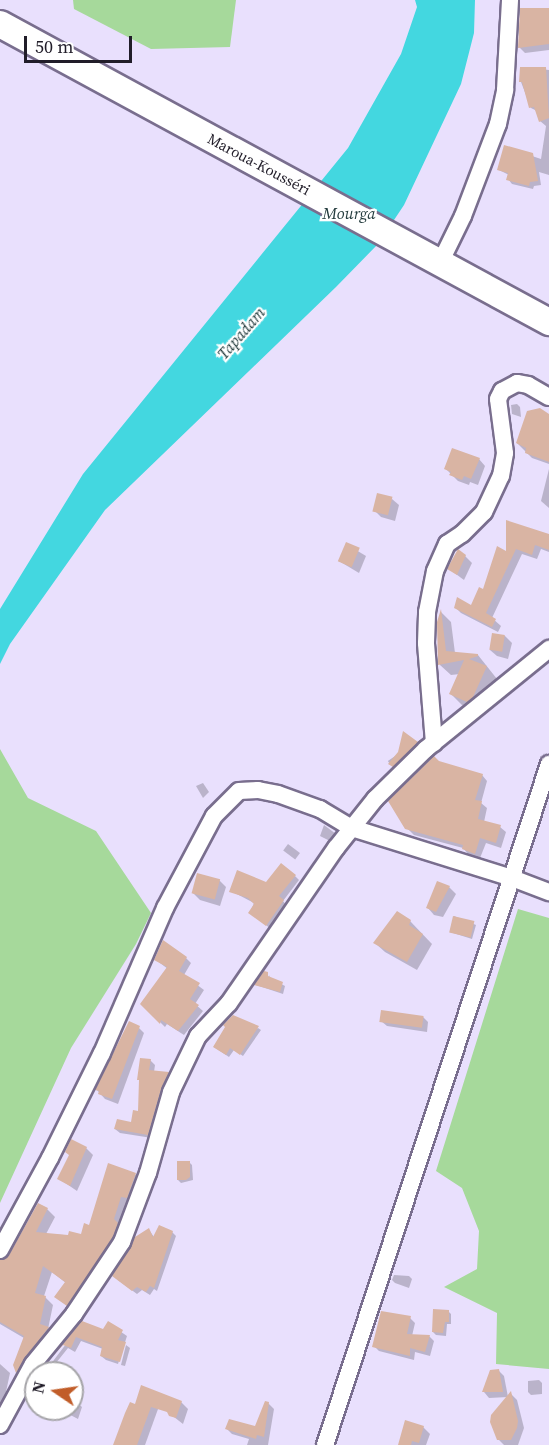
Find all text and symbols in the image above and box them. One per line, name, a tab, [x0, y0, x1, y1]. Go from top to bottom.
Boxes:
scale bar	[27, 24, 135, 62]
text: 50 m	[35, 34, 73, 59]
street label: Maroua-Kousséri	[204, 129, 314, 199]
water label: Mourga	[322, 203, 376, 223]
water label: Tapadam	[213, 303, 269, 363]
north arrow	[24, 1361, 84, 1421]
text: N	[26, 1379, 50, 1396]

